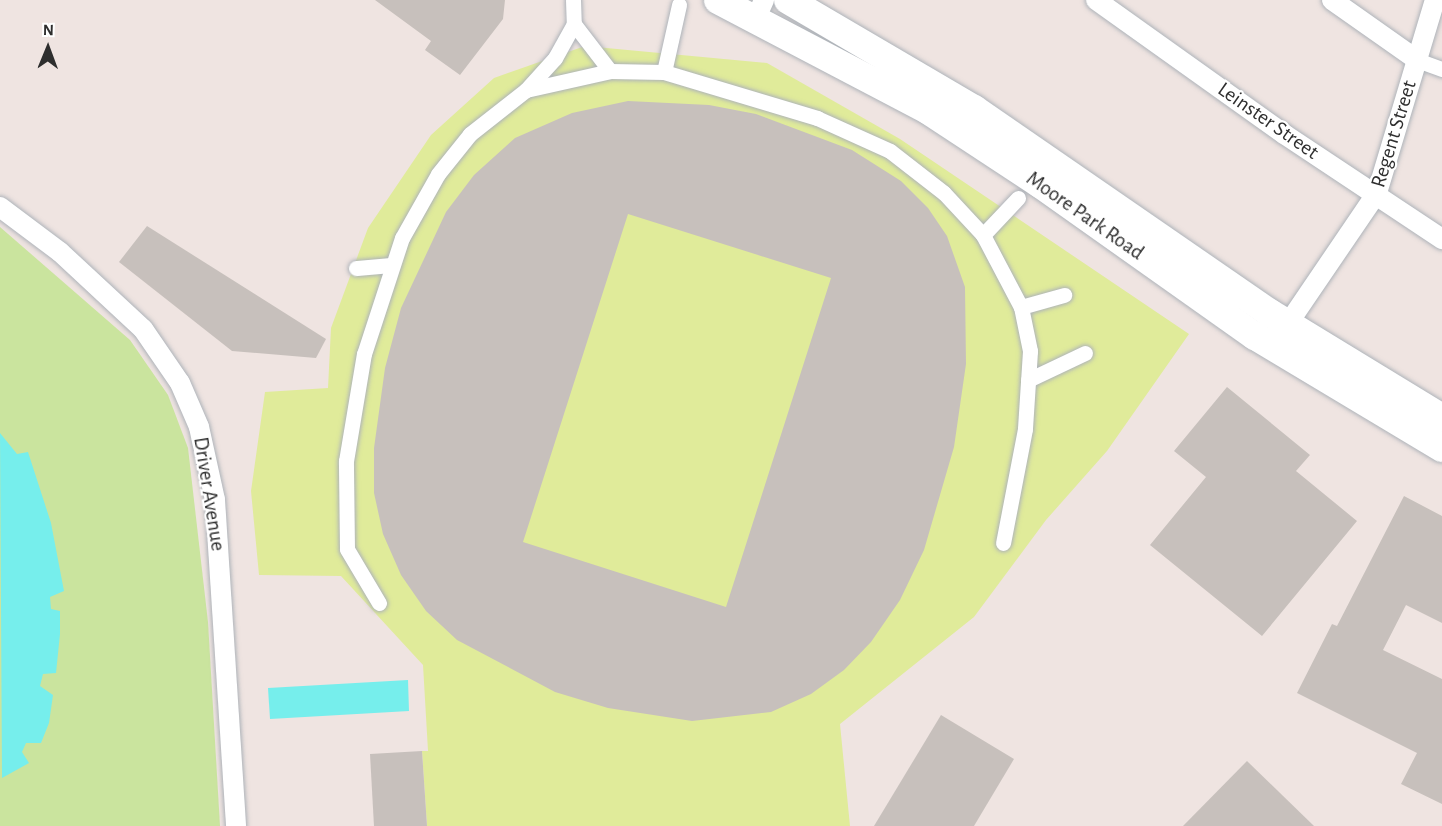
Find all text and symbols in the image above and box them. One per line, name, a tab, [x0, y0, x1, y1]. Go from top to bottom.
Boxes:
north arrow	[18, 18, 78, 78]
text: N	[43, 22, 54, 38]
street label: Leinster Street	[1213, 77, 1323, 165]
street label: Regent Street	[1366, 77, 1422, 191]
street label: Moore Park Road	[1021, 166, 1149, 266]
street label: Driver Avenue	[188, 435, 230, 553]

